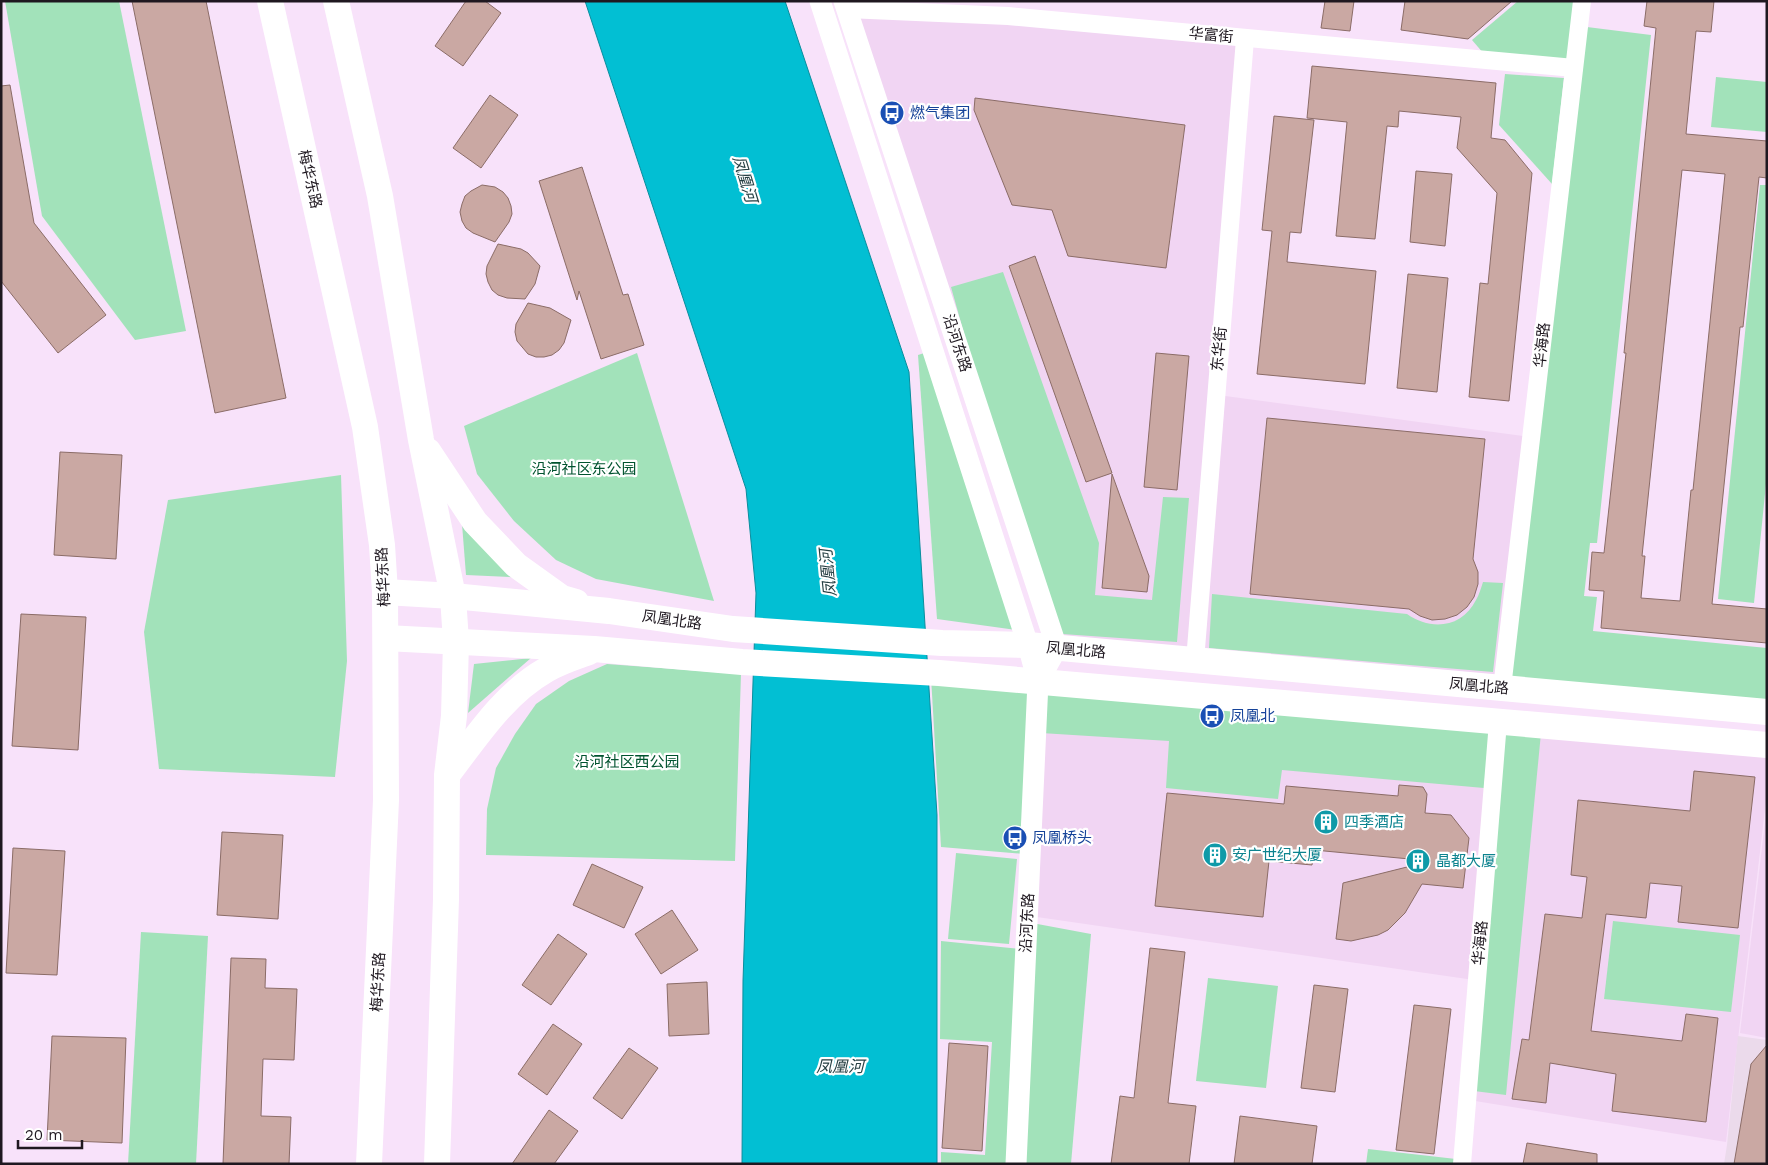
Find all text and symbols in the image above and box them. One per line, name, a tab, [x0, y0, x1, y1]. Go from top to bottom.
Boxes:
street label: 华富街	[1188, 24, 1234, 46]
bus stop icon: 燃气集团	[879, 100, 905, 126]
place label: 燃气集团	[910, 104, 970, 122]
street label: 梅华东路	[294, 148, 326, 210]
water label: 凤凰河	[729, 153, 762, 208]
street label: 沿河东路	[939, 312, 975, 374]
street label: 华海路	[1531, 322, 1553, 368]
street label: 东华街	[1208, 326, 1230, 372]
park label: 沿河社区东公园	[531, 460, 637, 478]
water label: 凤凰河	[816, 545, 840, 598]
street label: 梅华东路	[372, 547, 394, 607]
street label: 凤凰北路	[641, 607, 703, 633]
street label: 凤凰北路	[1045, 638, 1107, 662]
street label: 凤凰北路	[1448, 674, 1510, 698]
bus stop icon: 凤凰北	[1199, 703, 1225, 729]
place label: 凤凰北	[1230, 707, 1275, 725]
park label: 沿河社区西公园	[574, 753, 680, 771]
building icon: 四季酒店	[1313, 809, 1339, 835]
place label: 四季酒店	[1344, 813, 1404, 831]
bus stop icon: 凤凰桥头	[1002, 825, 1028, 851]
place label: 凤凰桥头	[1032, 829, 1092, 847]
building icon: 安广世纪大厦	[1202, 842, 1228, 868]
place label: 安广世纪大厦	[1232, 846, 1322, 864]
building icon: 晶都大厦	[1405, 848, 1431, 874]
place label: 晶都大厦	[1436, 852, 1496, 870]
street label: 沿河东路	[1016, 893, 1038, 953]
street label: 华海路	[1469, 920, 1491, 966]
street label: 梅华东路	[367, 952, 389, 1012]
water label: 凤凰河	[816, 1057, 867, 1076]
scale bar	[18, 1118, 81, 1150]
text: 20 m	[25, 1126, 63, 1144]

